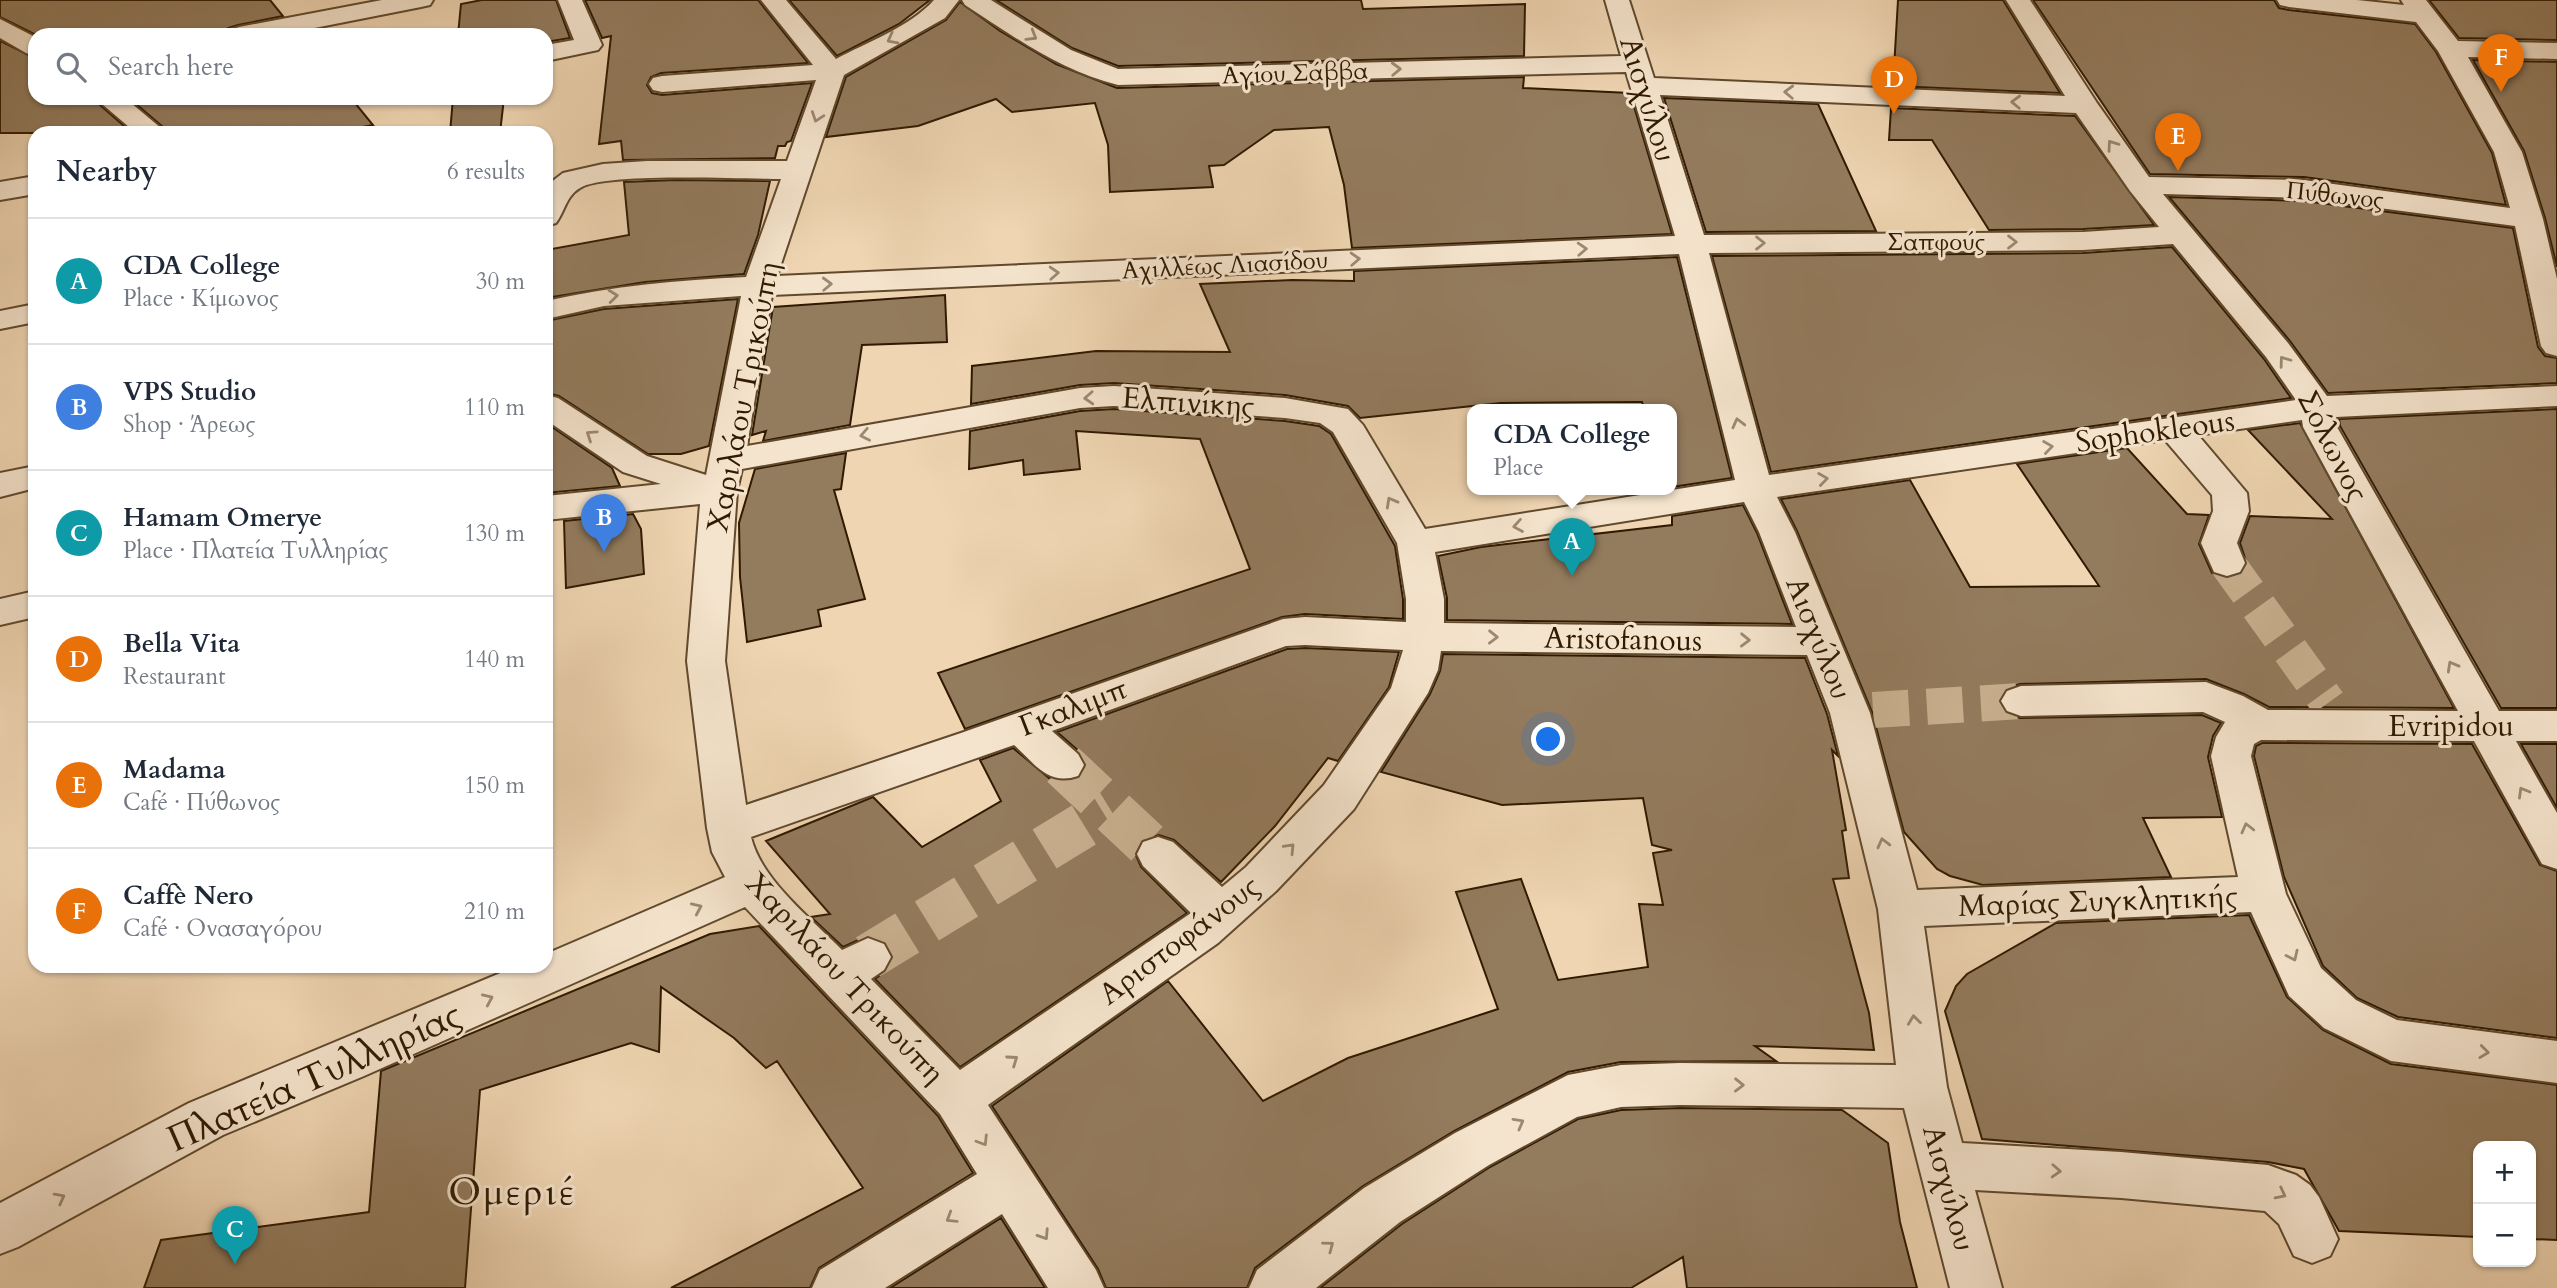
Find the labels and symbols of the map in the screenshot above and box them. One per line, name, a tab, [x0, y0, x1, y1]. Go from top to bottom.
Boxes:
one-way arrow	[1024, 27, 1037, 40]
one-way arrow	[887, 31, 900, 44]
street label: Αισχύλου	[1609, 32, 1686, 167]
pin: F	[2478, 34, 2524, 92]
street label: Αγίου Σάββα	[1221, 54, 1369, 93]
pin: D	[1871, 56, 1917, 114]
one-way arrow	[1390, 62, 1401, 77]
one-way arrow	[1783, 84, 1794, 99]
one-way arrow	[2010, 94, 2021, 109]
one-way arrow	[811, 111, 825, 123]
pin: E	[2155, 113, 2201, 171]
one-way arrow	[2108, 140, 2120, 153]
street label: Πύθωνος	[2285, 174, 2385, 217]
street label: Σαπφούς	[1887, 226, 1985, 259]
one-way arrow	[2007, 234, 2018, 250]
one-way arrow	[1755, 235, 1766, 251]
one-way arrow	[1577, 241, 1588, 256]
street label: Αχιλλέως Λιασίδου	[1121, 244, 1329, 287]
one-way arrow	[1349, 252, 1360, 267]
street label: Χαριλάου Τρικούπη	[697, 258, 790, 536]
one-way arrow	[1049, 266, 1060, 281]
one-way arrow	[821, 277, 832, 292]
one-way arrow	[608, 289, 619, 304]
one-way arrow	[2280, 356, 2293, 368]
street label: Ελπινίκης	[1120, 377, 1256, 428]
street label: Σόλωνος	[2287, 384, 2378, 509]
one-way arrow	[1084, 390, 1095, 405]
street label: Sophokleous	[2073, 400, 2237, 463]
one-way arrow	[1732, 417, 1746, 429]
one-way arrow	[859, 427, 871, 442]
one-way arrow	[585, 430, 598, 443]
one-way arrow	[2042, 439, 2054, 454]
one-way arrow	[1817, 472, 1829, 487]
pin: B	[581, 494, 627, 552]
one-way arrow	[1386, 497, 1399, 509]
one-way arrow	[1512, 518, 1524, 533]
pin: A	[1549, 518, 1595, 576]
street label: Αισχύλου	[1775, 571, 1862, 706]
street label: Aristofanous	[1543, 618, 1703, 661]
one-way arrow	[1488, 630, 1499, 645]
one-way arrow	[1741, 632, 1751, 648]
one-way arrow	[2447, 660, 2460, 673]
street label: Γκαλιμπ	[1013, 668, 1134, 747]
street label: Evripidou	[2388, 706, 2514, 747]
your location	[1531, 722, 1565, 756]
one-way arrow	[2518, 787, 2531, 800]
one-way arrow	[2241, 822, 2256, 834]
one-way arrow	[1877, 837, 1891, 849]
one-way arrow	[1282, 843, 1295, 856]
street label: Χαριλάου Τρικούπη	[736, 864, 953, 1093]
street label: Αριστοφάνους	[1090, 866, 1268, 1014]
street label: Μαρίας Συγκλητικής	[1957, 876, 2239, 927]
one-way arrow	[689, 902, 702, 916]
one-way arrow	[2284, 949, 2298, 961]
street label: Πλατεία Τυλληρίας	[160, 990, 469, 1164]
one-way arrow	[481, 993, 494, 1007]
one-way arrow	[1906, 1014, 1921, 1026]
one-way arrow	[2478, 1045, 2490, 1060]
one-way arrow	[1005, 1056, 1018, 1068]
one-way arrow	[1734, 1077, 1745, 1093]
one-way arrow	[1512, 1118, 1525, 1131]
street label: Αισχύλου	[1912, 1121, 1985, 1256]
one-way arrow	[975, 1133, 988, 1146]
one-way arrow	[2051, 1164, 2062, 1179]
district label: Ομεριέ	[448, 1166, 576, 1218]
one-way arrow	[2274, 1186, 2286, 1200]
one-way arrow	[53, 1192, 65, 1206]
pin: C	[212, 1206, 258, 1264]
one-way arrow	[946, 1210, 959, 1223]
one-way arrow	[1035, 1227, 1048, 1240]
one-way arrow	[1321, 1242, 1333, 1255]

